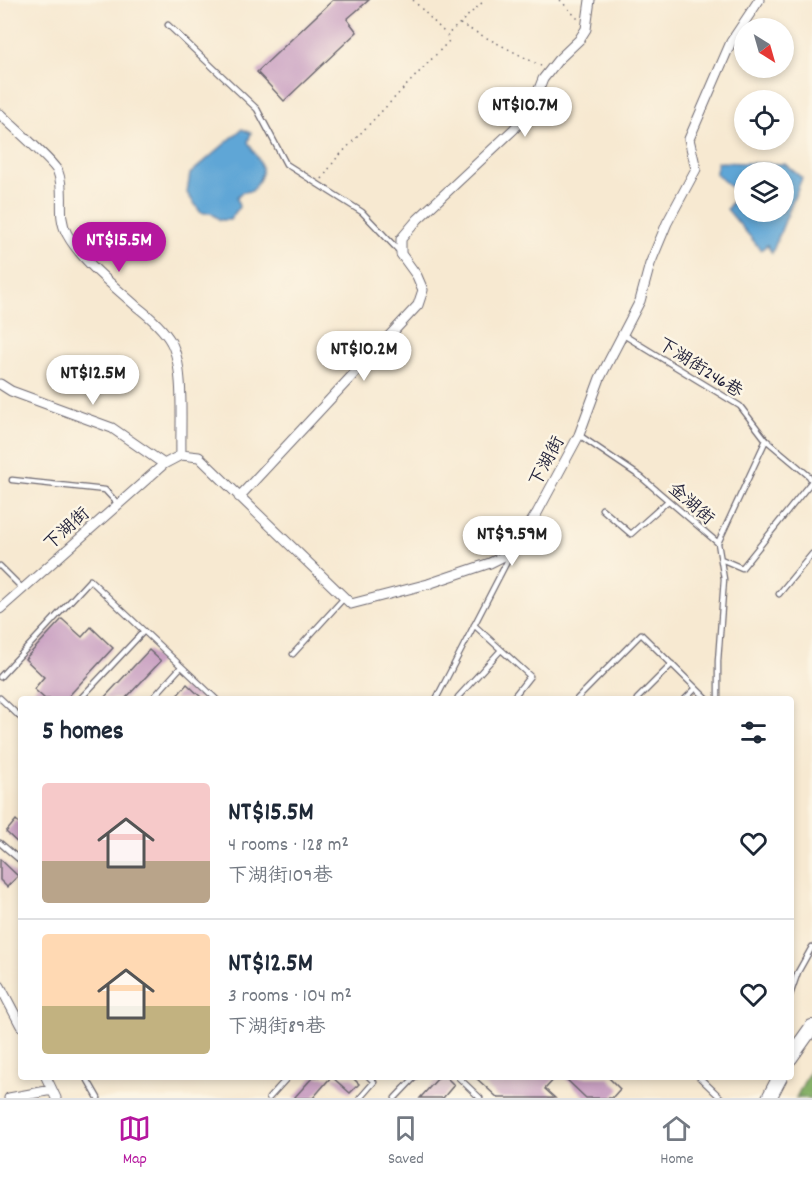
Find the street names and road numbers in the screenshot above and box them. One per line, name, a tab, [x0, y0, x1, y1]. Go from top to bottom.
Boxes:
street label: 下湖街246巷	[652, 333, 747, 405]
street label: 下湖街	[524, 432, 572, 492]
street label: 金湖街	[662, 478, 719, 532]
street label: 下湖街	[39, 503, 96, 557]

